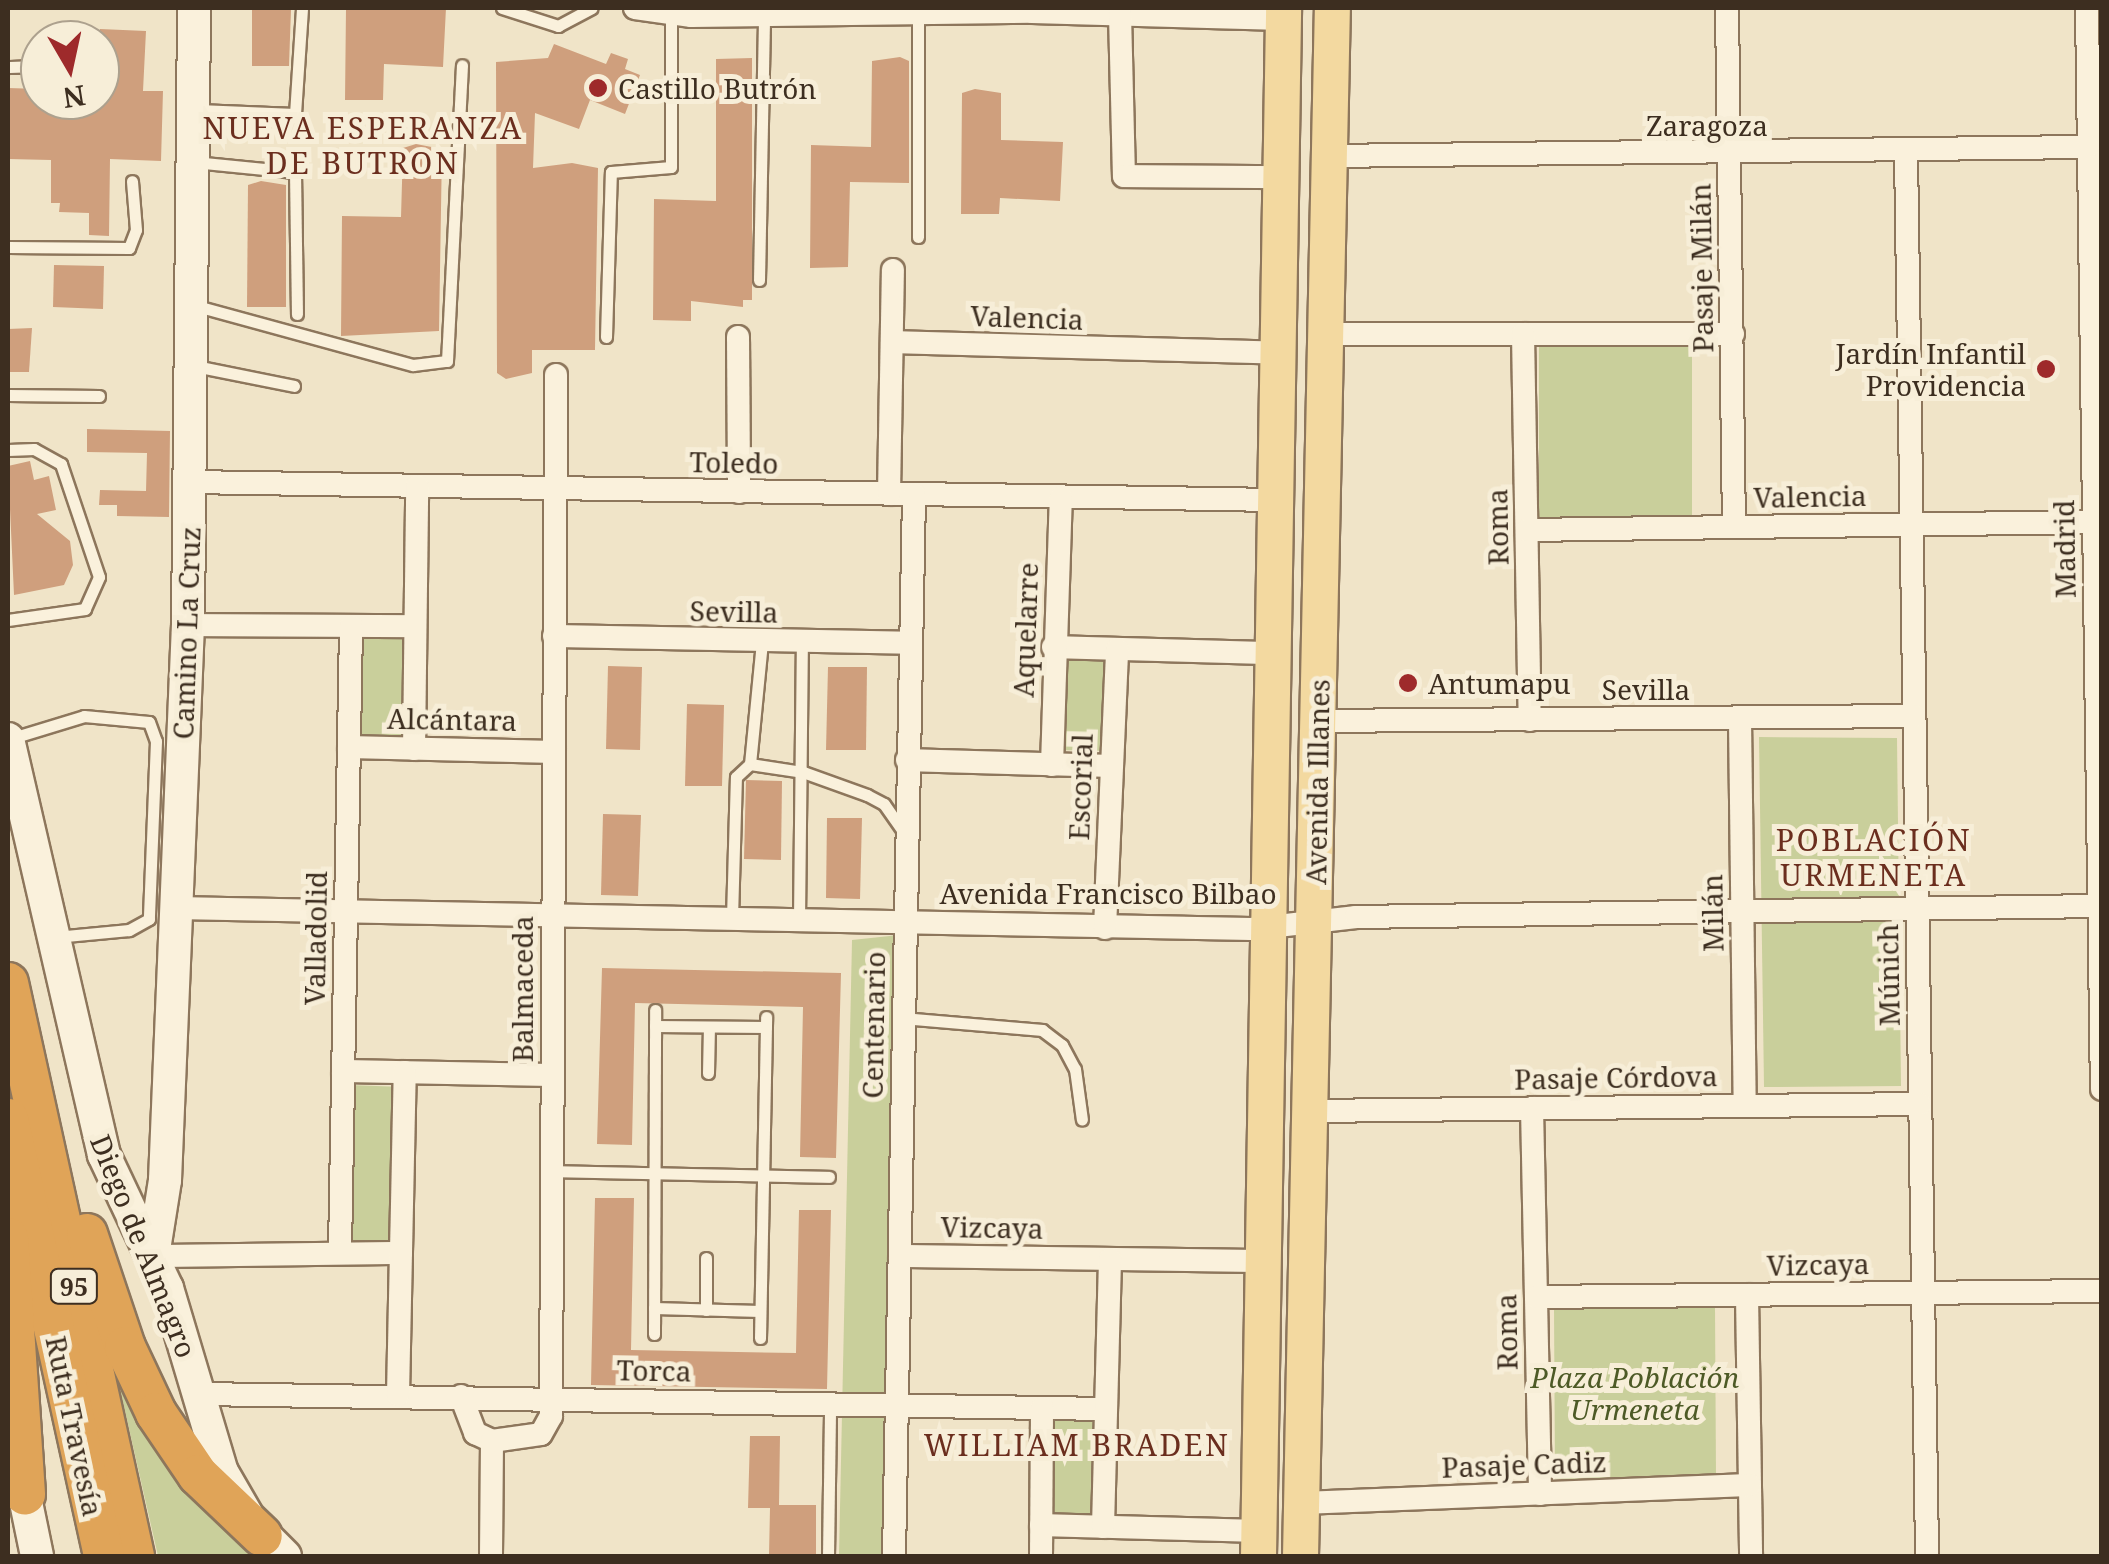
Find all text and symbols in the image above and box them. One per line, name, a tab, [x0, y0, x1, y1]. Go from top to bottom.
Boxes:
north arrow	[20, 20, 120, 120]
place label: Castillo Butrón	[618, 71, 817, 105]
text: N	[61, 77, 88, 118]
marker: Castillo Butrón	[587, 77, 609, 99]
street label: Zaragoza	[1646, 108, 1768, 142]
district label: NUEVA ESPERANZA DE BUTRON	[202, 110, 524, 180]
street label: Pasaje Milán	[1683, 183, 1719, 353]
street label: Valencia	[970, 298, 1084, 336]
place label: Jardín Infantil Providencia	[1836, 336, 2026, 402]
marker: Jardín Infantil Providencia	[2035, 358, 2057, 380]
street label: Toledo	[689, 444, 779, 480]
street label: Valencia	[1753, 478, 1867, 514]
street label: Roma	[1480, 488, 1514, 566]
street label: Madrid	[2046, 499, 2082, 599]
street label: Camino La Cruz	[165, 526, 207, 740]
street label: Aquelarre	[1006, 562, 1044, 698]
street label: Sevilla	[689, 593, 779, 629]
place label: Antumapu	[1428, 666, 1571, 700]
marker: Antumapu	[1397, 672, 1419, 694]
street label: Sevilla	[1602, 672, 1690, 706]
street label: Avenida Illanes	[1298, 679, 1336, 885]
street label: Alcántara	[387, 701, 517, 737]
street label: Escorial	[1061, 733, 1099, 841]
district label: POBLACIÓN URMENETA	[1776, 822, 1972, 892]
street label: Valladolid	[297, 871, 333, 1005]
street label: Milán	[1695, 874, 1729, 952]
street label: Avenida Francisco Bilbao	[939, 876, 1277, 910]
street label: Balmaceda	[505, 916, 539, 1062]
street label: Múnich	[1870, 923, 1906, 1027]
street label: Centenario	[855, 951, 891, 1099]
street label: Pasaje Córdova	[1514, 1058, 1718, 1096]
street label: Diego de Almagro	[84, 1130, 204, 1362]
street label: Vizcaya	[940, 1209, 1044, 1245]
street label: Vizcaya	[1766, 1246, 1870, 1282]
road number: 95	[49, 1266, 99, 1306]
street label: Roma	[1489, 1293, 1523, 1371]
street label: Ruta Travesía	[40, 1333, 110, 1519]
street label: Torca	[616, 1353, 692, 1387]
park label: Plaza Población Urmeneta	[1531, 1360, 1739, 1426]
district label: WILLIAM BRADEN	[924, 1427, 1230, 1463]
street label: Pasaje Cadiz	[1441, 1444, 1607, 1484]

